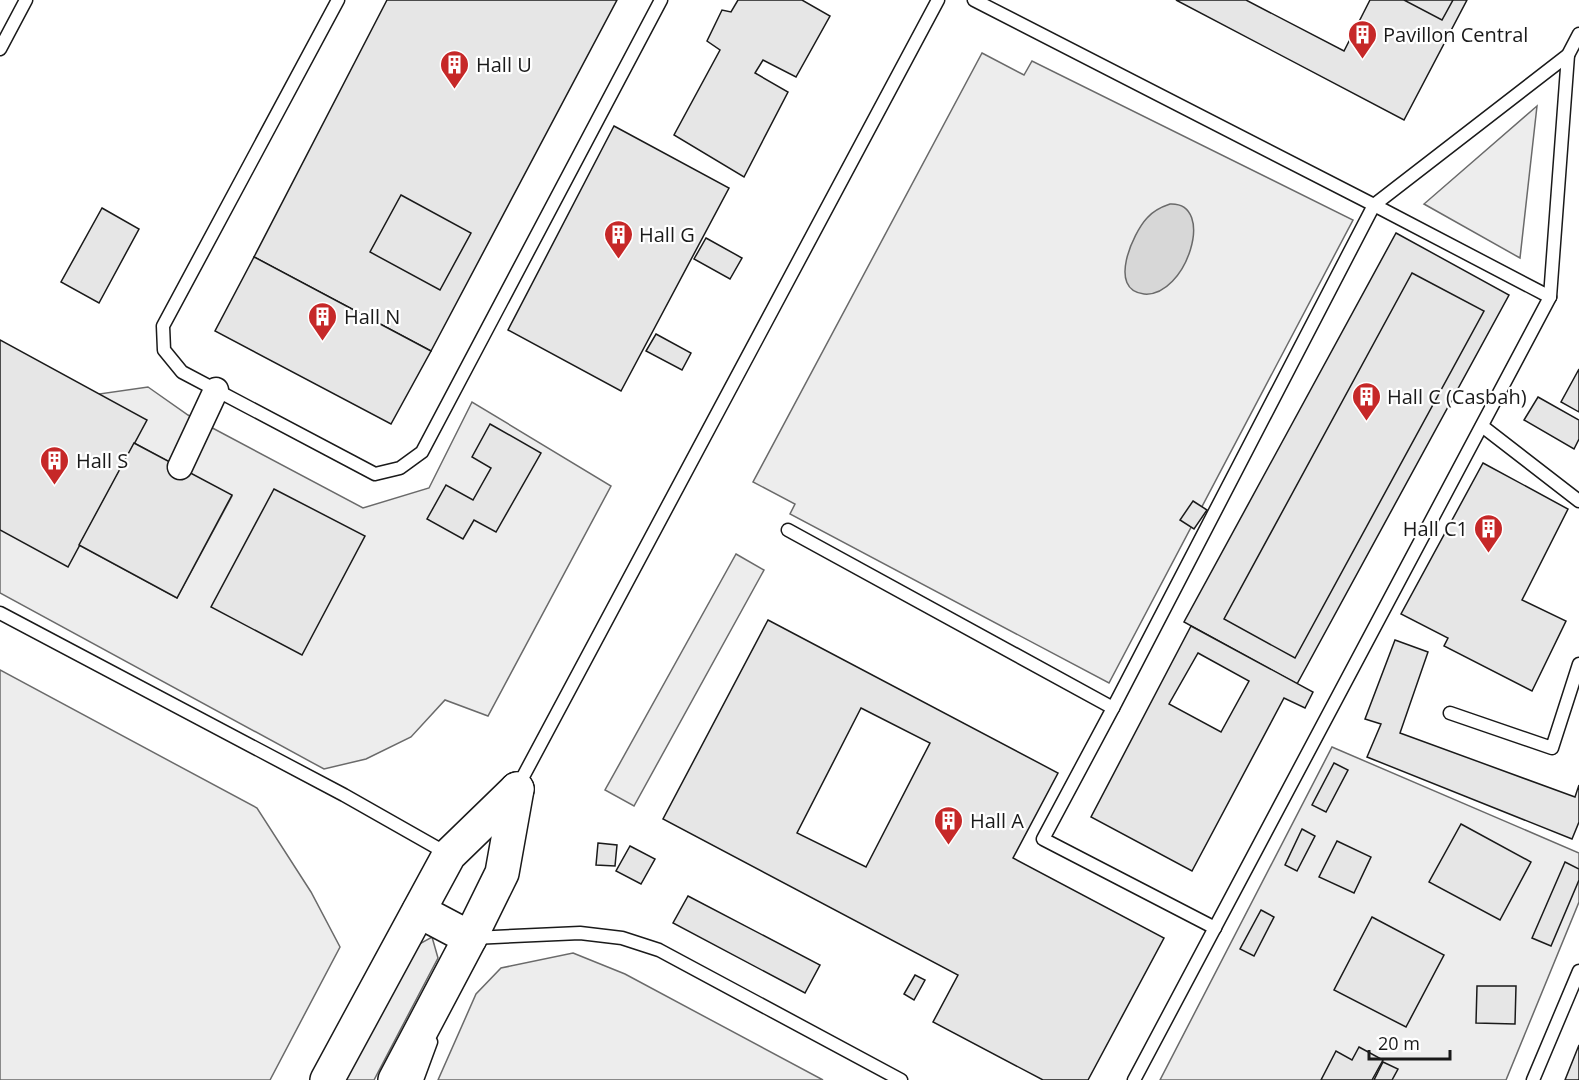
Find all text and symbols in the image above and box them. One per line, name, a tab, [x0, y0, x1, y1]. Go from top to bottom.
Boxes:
building icon: Pavillon Central	[1346, 18, 1378, 60]
place label: Pavillon Central	[1383, 21, 1528, 48]
building icon: Hall U	[439, 48, 471, 90]
place label: Hall U	[476, 51, 532, 78]
building icon: Hall G	[602, 218, 634, 260]
place label: Hall G	[639, 221, 695, 248]
building icon: Hall N	[307, 300, 339, 342]
place label: Hall N	[344, 303, 400, 330]
building icon: Hall C (Casbah)	[1350, 380, 1382, 422]
place label: Hall C (Casbah)	[1387, 383, 1527, 410]
building icon: Hall S	[39, 444, 71, 486]
place label: Hall S	[76, 447, 128, 474]
building icon: Hall C1	[1473, 512, 1505, 554]
place label: Hall C1	[1403, 515, 1468, 542]
building icon: Hall A	[933, 804, 965, 846]
place label: Hall A	[970, 807, 1024, 834]
scale bar	[1369, 1023, 1450, 1061]
text: 20 m	[1378, 1031, 1420, 1055]

